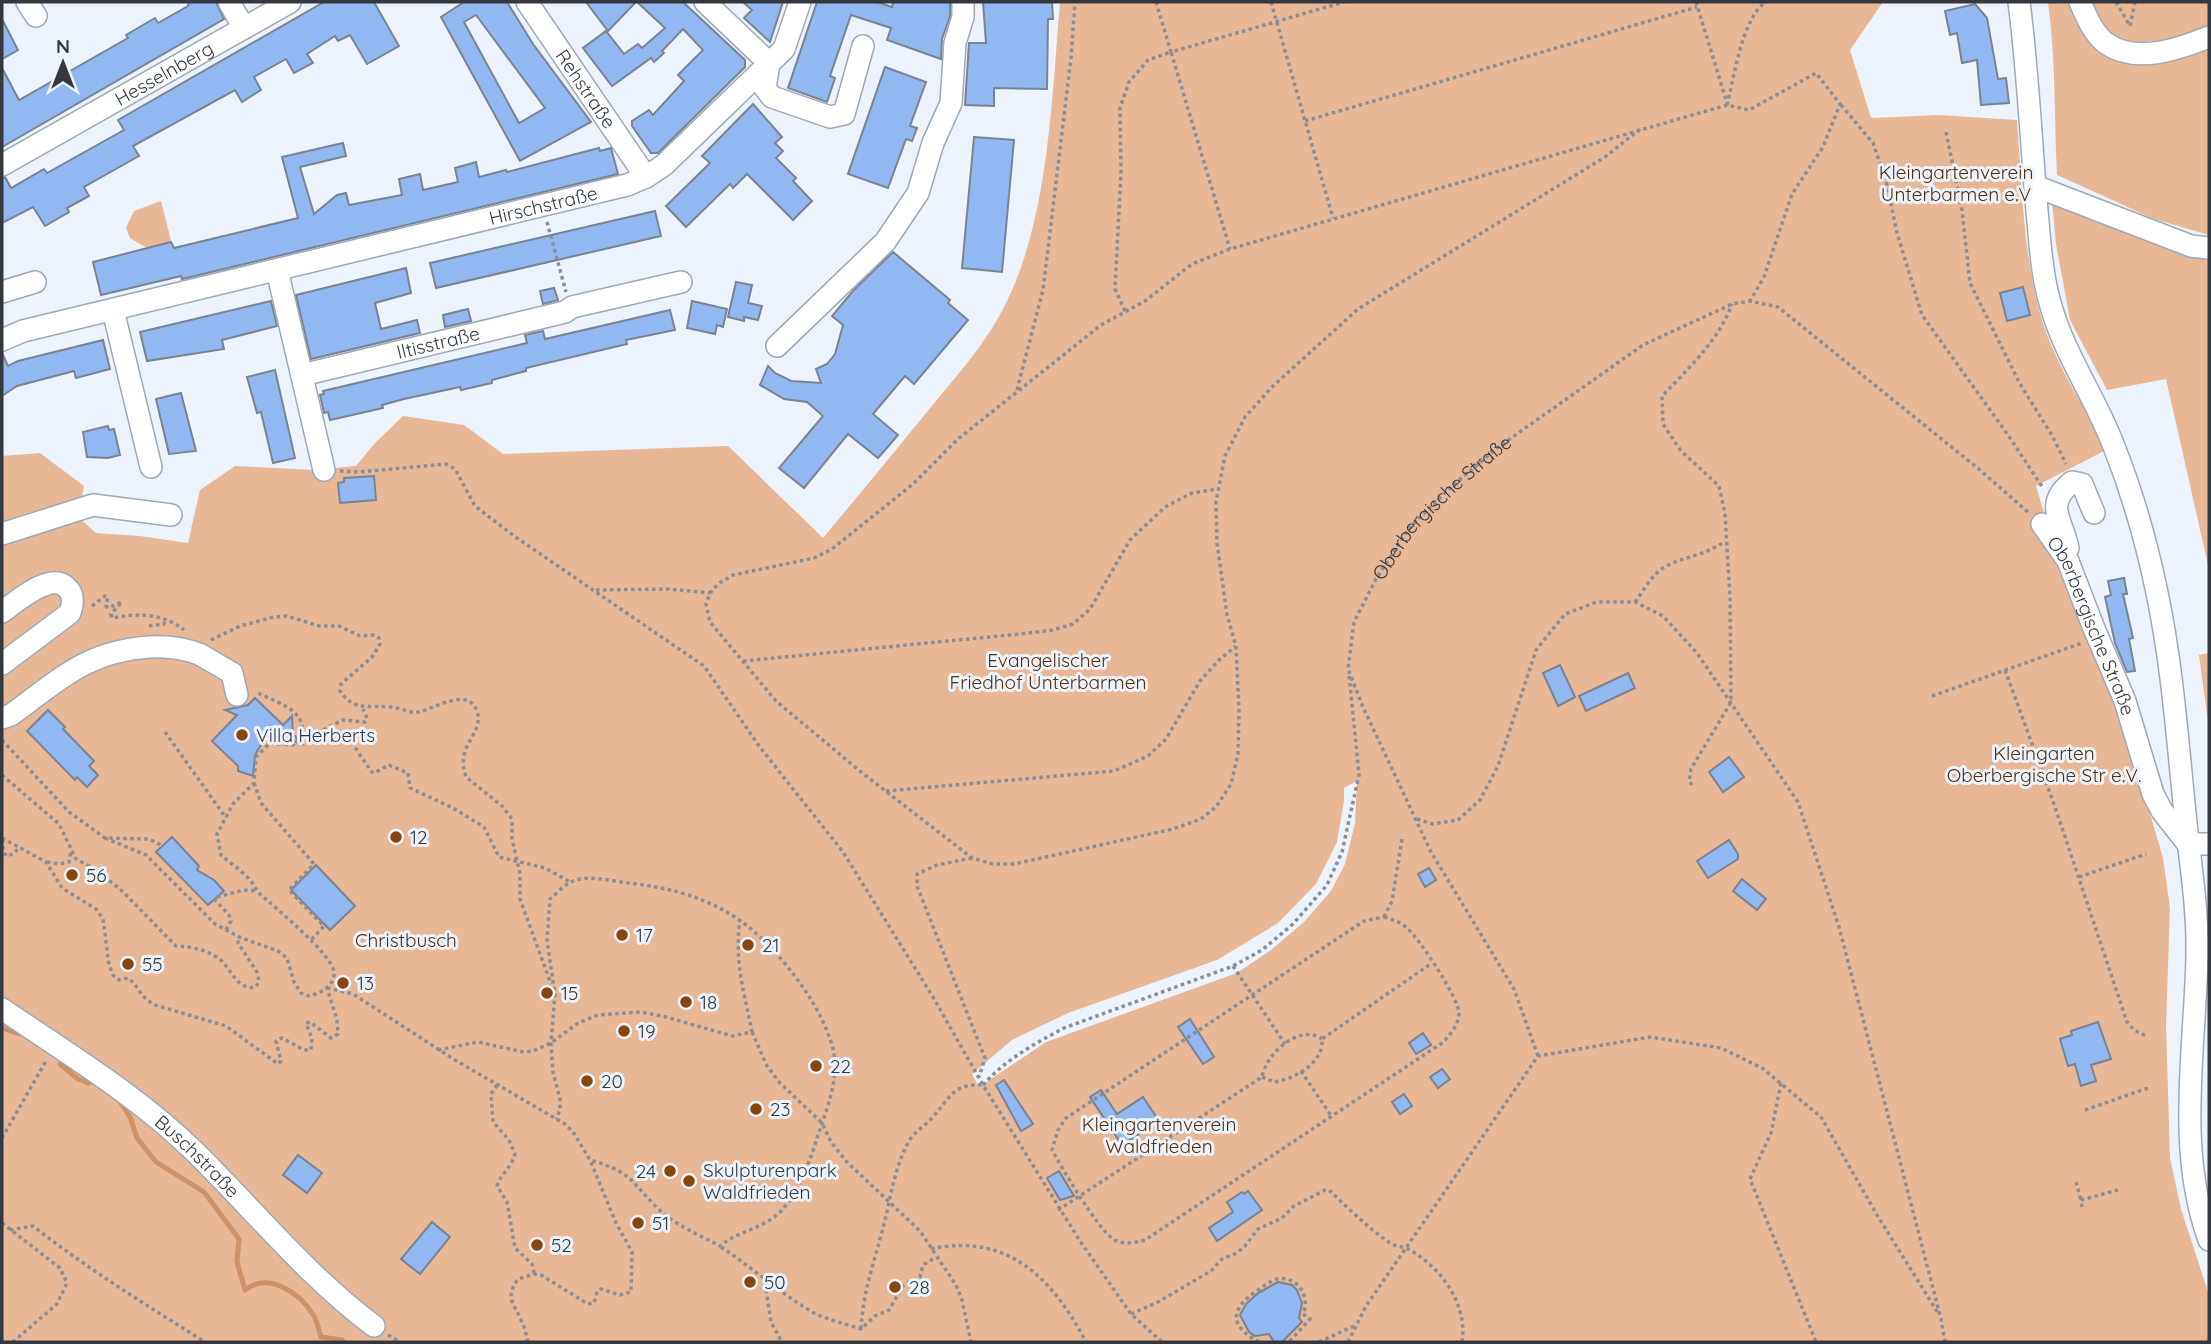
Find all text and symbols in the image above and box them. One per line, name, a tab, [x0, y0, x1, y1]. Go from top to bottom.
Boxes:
north arrow	[28, 28, 98, 98]
text: N	[56, 34, 70, 58]
street label: Hesselnberg	[110, 36, 217, 111]
street label: Rehstraße	[551, 45, 621, 133]
park label: Kleingartenverein Unterbarmen e.V	[1879, 160, 2033, 206]
street label: Hirschstraße	[486, 181, 600, 230]
street label: Iltisstraße	[394, 321, 482, 364]
street label: Oberbergische Straße	[1367, 430, 1516, 584]
street label: Oberbergische Straße	[2042, 531, 2141, 718]
park label: Evangelischer Friedhof Unterbarmen	[950, 648, 1146, 694]
place label: Villa Herberts	[256, 723, 375, 747]
marker: Villa Herberts	[234, 727, 250, 743]
park label: Kleingarten Oberbergische Str e.V.	[1947, 741, 2141, 787]
place label: 12	[410, 825, 428, 849]
marker: 12	[388, 829, 404, 845]
place label: 56	[86, 863, 107, 887]
marker: 56	[64, 867, 80, 883]
place label: 17	[636, 923, 653, 947]
marker: 17	[614, 927, 630, 943]
park label: Christbusch	[355, 928, 457, 952]
place label: 21	[762, 933, 780, 957]
marker: 21	[740, 937, 756, 953]
place label: 55	[142, 952, 163, 976]
marker: 55	[120, 956, 136, 972]
place label: 13	[357, 971, 374, 995]
marker: 13	[335, 975, 351, 991]
place label: 15	[561, 981, 578, 1005]
marker: 15	[539, 985, 555, 1001]
place label: 18	[700, 990, 717, 1014]
marker: 18	[678, 994, 694, 1010]
place label: 19	[638, 1019, 656, 1043]
marker: 19	[616, 1023, 632, 1039]
place label: 22	[830, 1054, 851, 1078]
marker: 22	[808, 1058, 824, 1074]
place label: 20	[601, 1069, 623, 1093]
marker: 20	[579, 1073, 595, 1089]
place label: 23	[770, 1097, 790, 1121]
marker: 23	[748, 1101, 764, 1117]
street label: Buschstraße	[150, 1109, 245, 1202]
park label: Kleingartenverein Waldfrieden	[1082, 1112, 1236, 1158]
place label: Skulpturenpark Waldfrieden	[703, 1158, 837, 1204]
place label: 24	[636, 1159, 656, 1183]
marker: 24	[662, 1163, 678, 1179]
marker: Skulpturenpark Waldfrieden	[681, 1173, 697, 1189]
place label: 51	[652, 1211, 669, 1235]
marker: 51	[630, 1215, 646, 1231]
place label: 52	[551, 1233, 572, 1257]
marker: 52	[529, 1237, 545, 1253]
place label: 50	[764, 1270, 786, 1294]
marker: 50	[742, 1274, 758, 1290]
place label: 28	[909, 1275, 930, 1299]
marker: 28	[887, 1279, 903, 1295]

